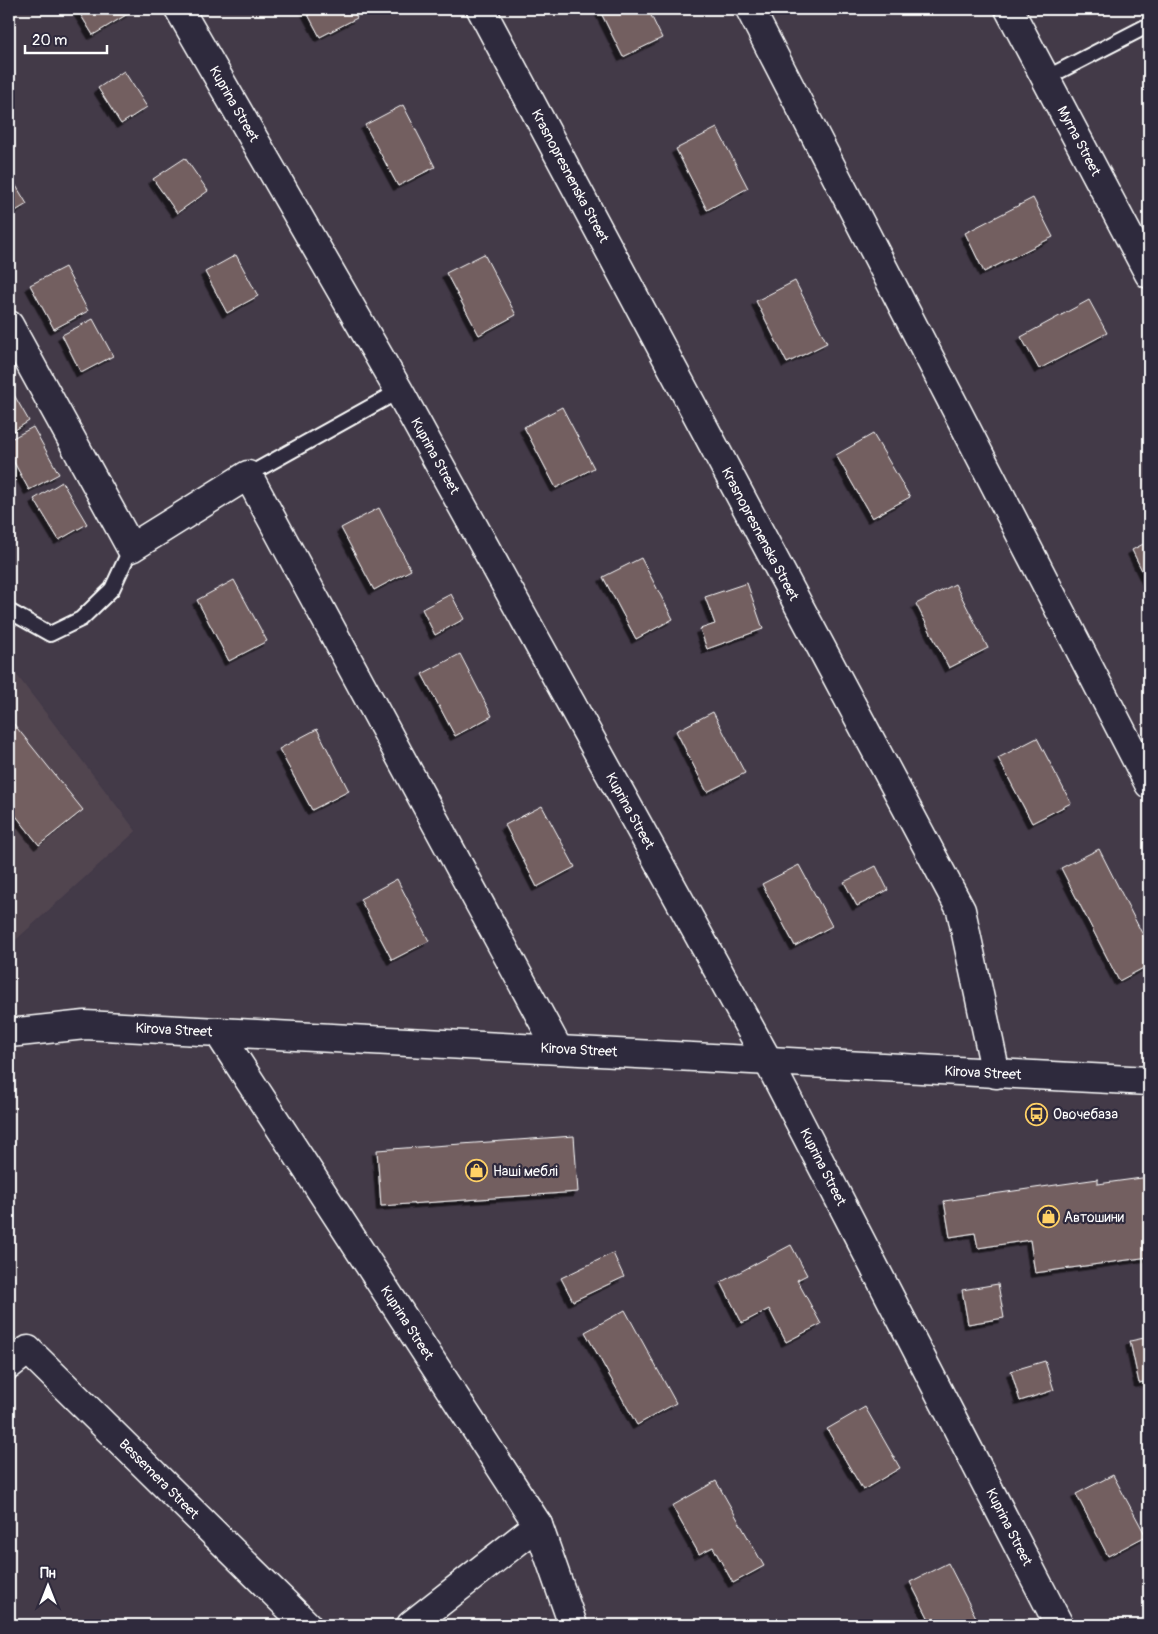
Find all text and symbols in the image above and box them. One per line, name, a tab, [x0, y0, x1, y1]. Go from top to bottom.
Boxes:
scale bar	[25, 22, 108, 54]
text: 20 m	[32, 31, 67, 50]
street label: Kuprina Street	[205, 63, 263, 145]
street label: Myrna Street	[1054, 103, 1105, 179]
street label: Krasnopresnenska Street	[528, 107, 612, 246]
street label: Kuprina Street	[407, 415, 463, 498]
street label: Krasnopresnenska Street	[718, 465, 802, 604]
street label: Kuprina Street	[602, 770, 658, 853]
street label: Kirova Street	[135, 1019, 213, 1041]
street label: Kirova Street	[540, 1039, 618, 1061]
street label: Kirova Street	[944, 1062, 1022, 1084]
bus stop icon: Овочебаза	[1025, 1102, 1049, 1126]
place label: Овочебаза	[1053, 1106, 1118, 1123]
street label: Kuprina Street	[796, 1125, 850, 1209]
shop icon: Наші меблі	[465, 1159, 489, 1183]
place label: Наші меблі	[493, 1163, 558, 1180]
shop icon: Автошини	[1036, 1205, 1060, 1229]
place label: Автошини	[1064, 1209, 1124, 1226]
street label: Kuprina Street	[377, 1283, 437, 1364]
street label: Bessemera Street	[116, 1436, 203, 1523]
street label: Kuprina Street	[982, 1485, 1036, 1569]
north arrow	[22, 1562, 72, 1612]
text: Пн	[40, 1565, 56, 1582]

